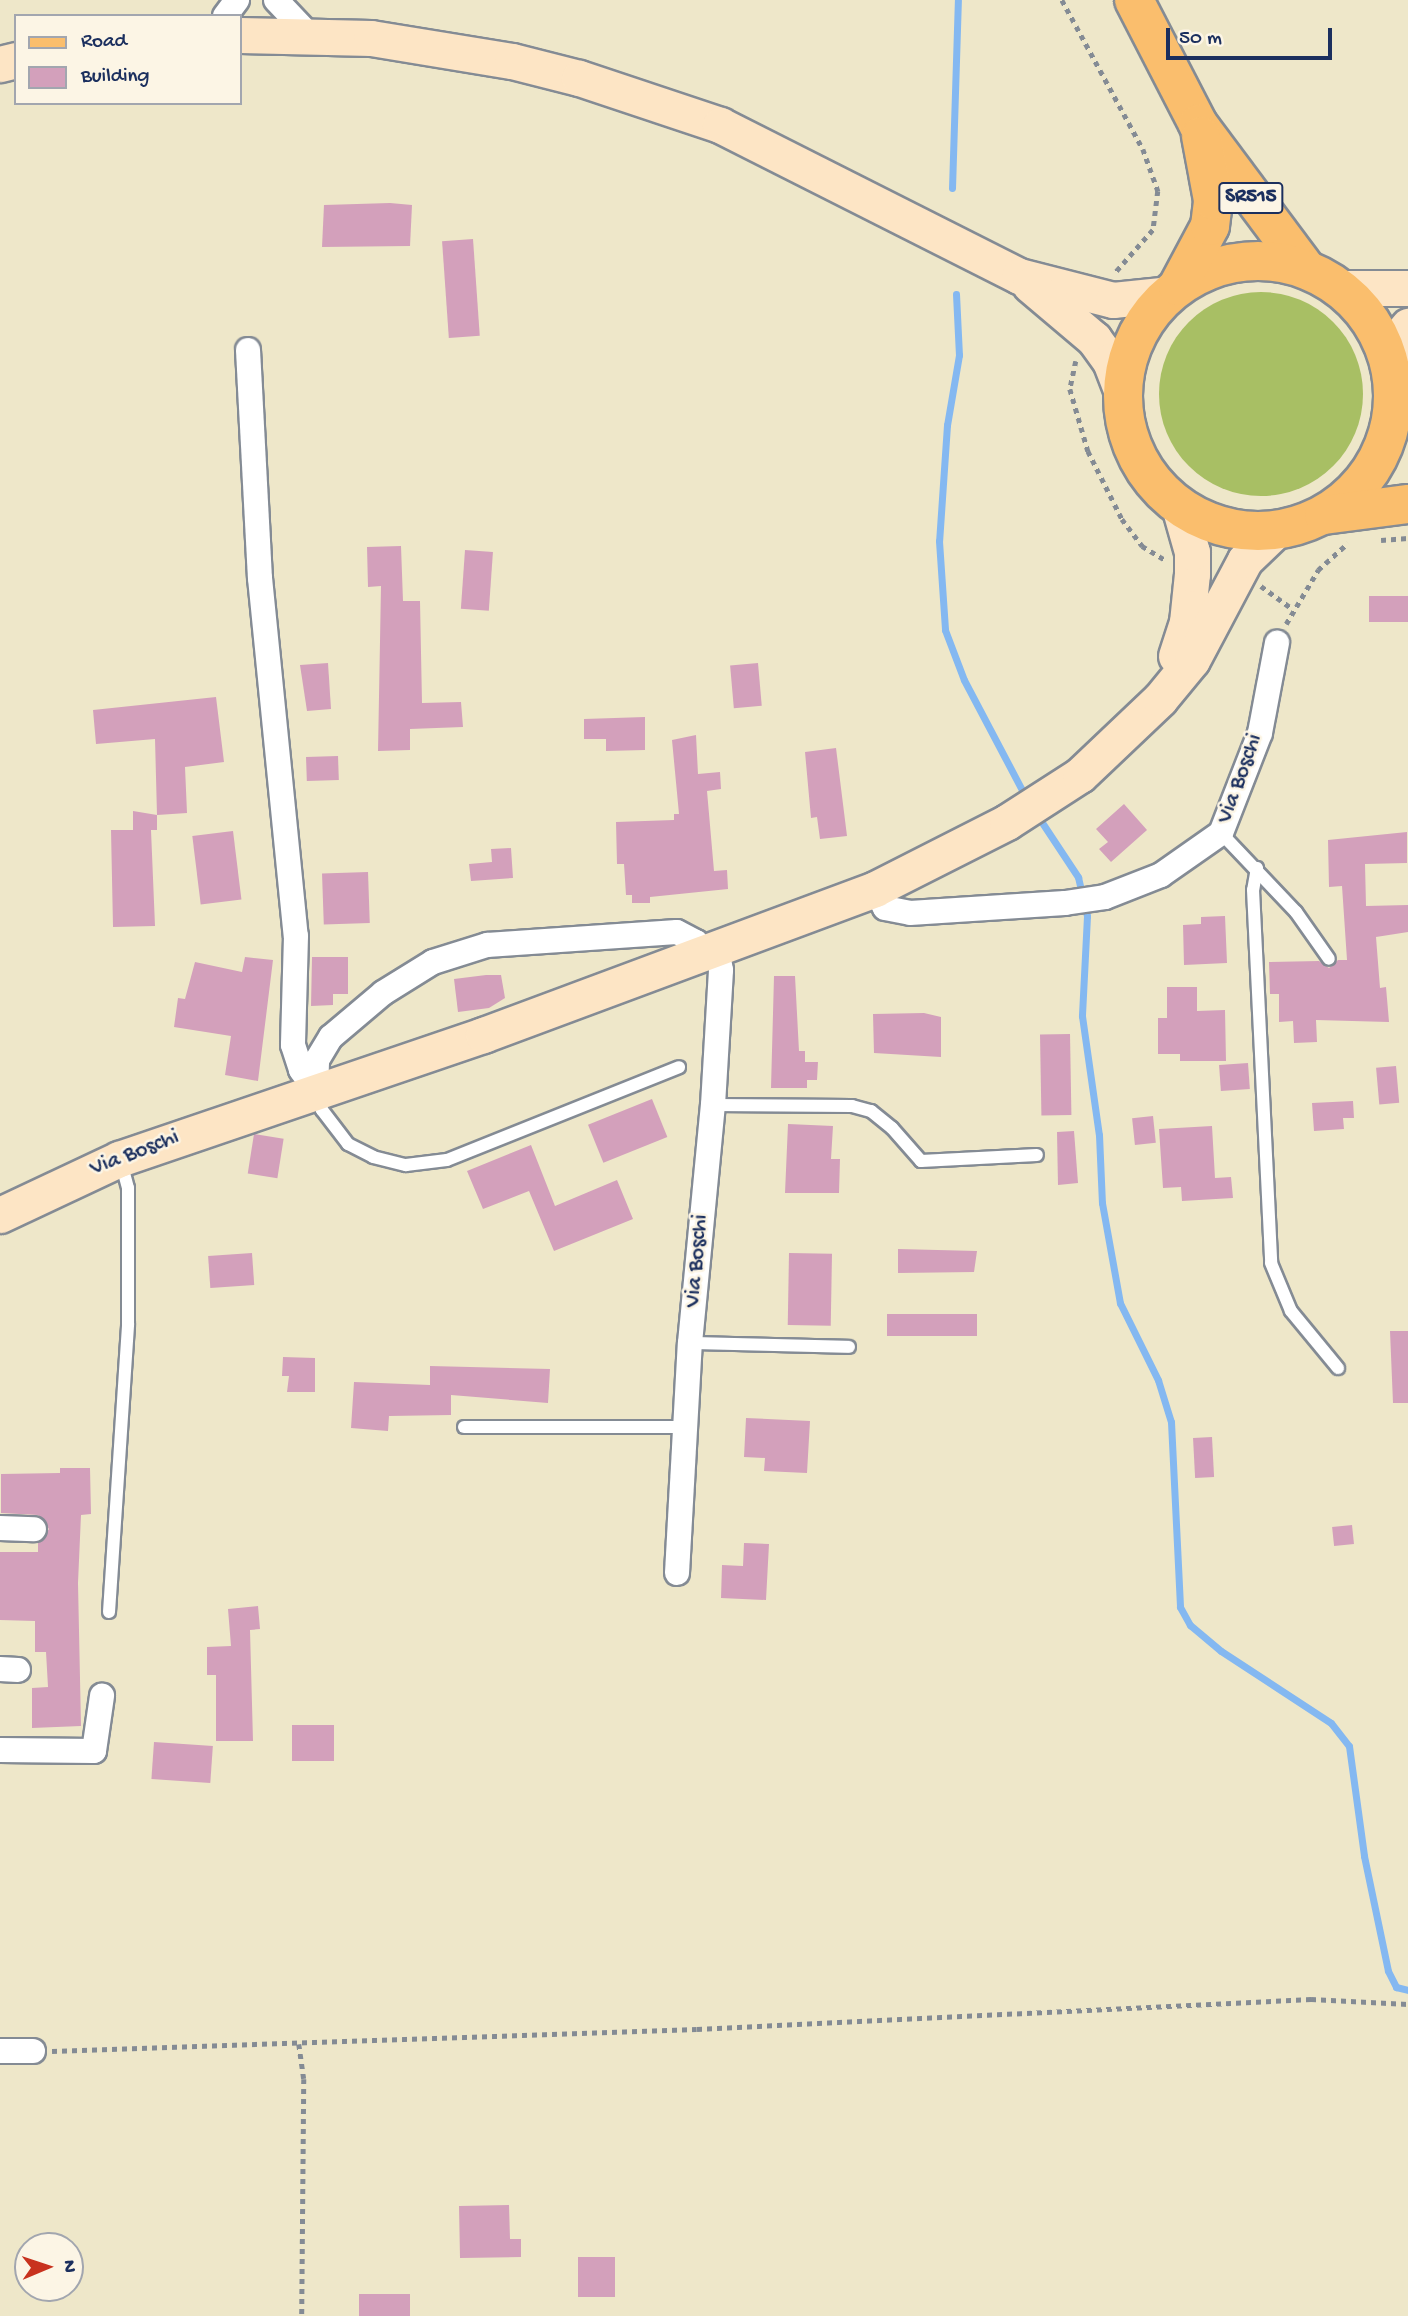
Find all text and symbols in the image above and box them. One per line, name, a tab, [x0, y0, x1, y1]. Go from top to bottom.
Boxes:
legend	[14, 14, 242, 105]
scale bar	[1170, 14, 1336, 58]
text: 50 m	[1179, 27, 1222, 52]
text: Road	[81, 30, 127, 55]
text: Building	[81, 65, 150, 90]
road number: SR515	[1218, 180, 1284, 216]
street label: Via Boschi	[1212, 730, 1270, 828]
street label: Via Boschi	[86, 1124, 184, 1184]
street label: Via Boschi	[680, 1213, 716, 1309]
north arrow	[14, 2232, 84, 2302]
text: N	[57, 2260, 80, 2273]

